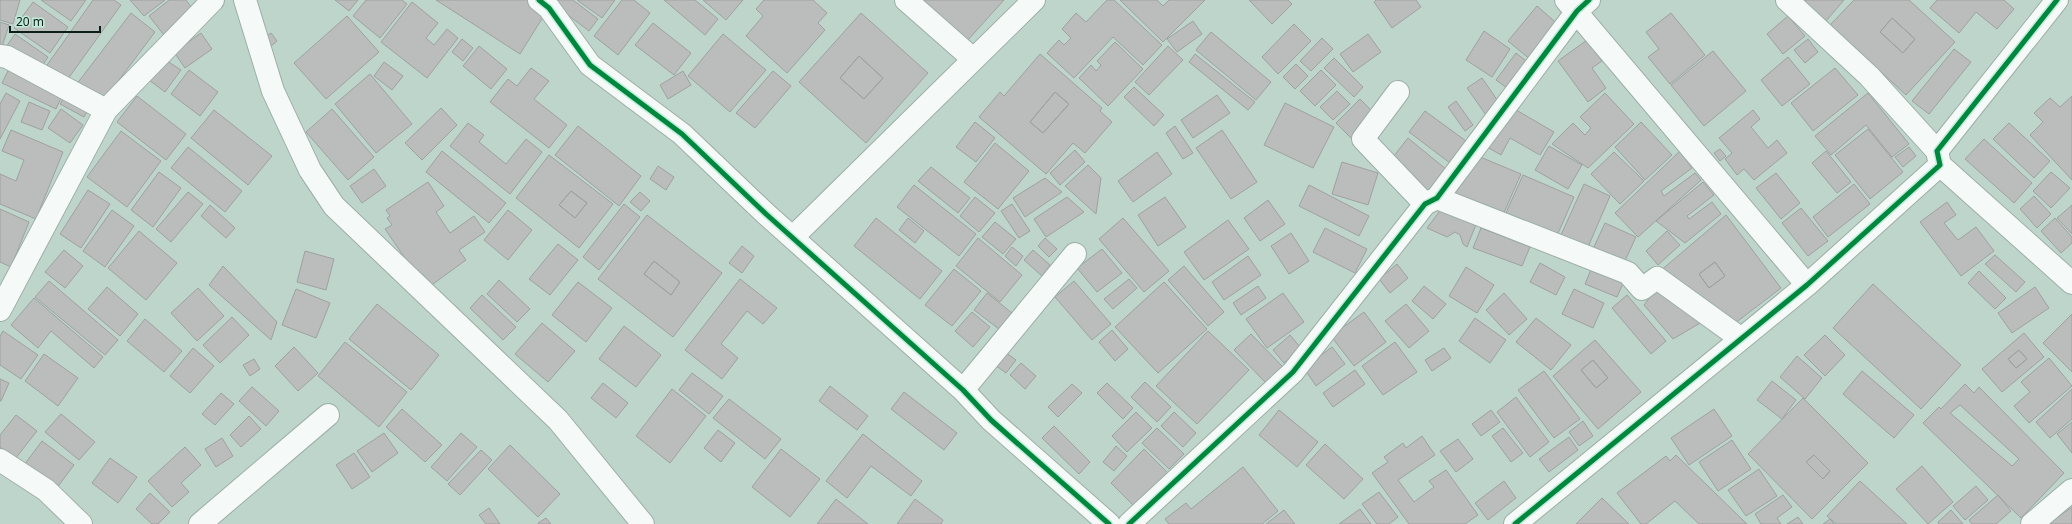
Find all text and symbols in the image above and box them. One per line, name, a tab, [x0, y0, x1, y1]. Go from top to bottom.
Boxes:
scale bar	[10, 8, 100, 34]
text: 20 m	[16, 13, 44, 30]

